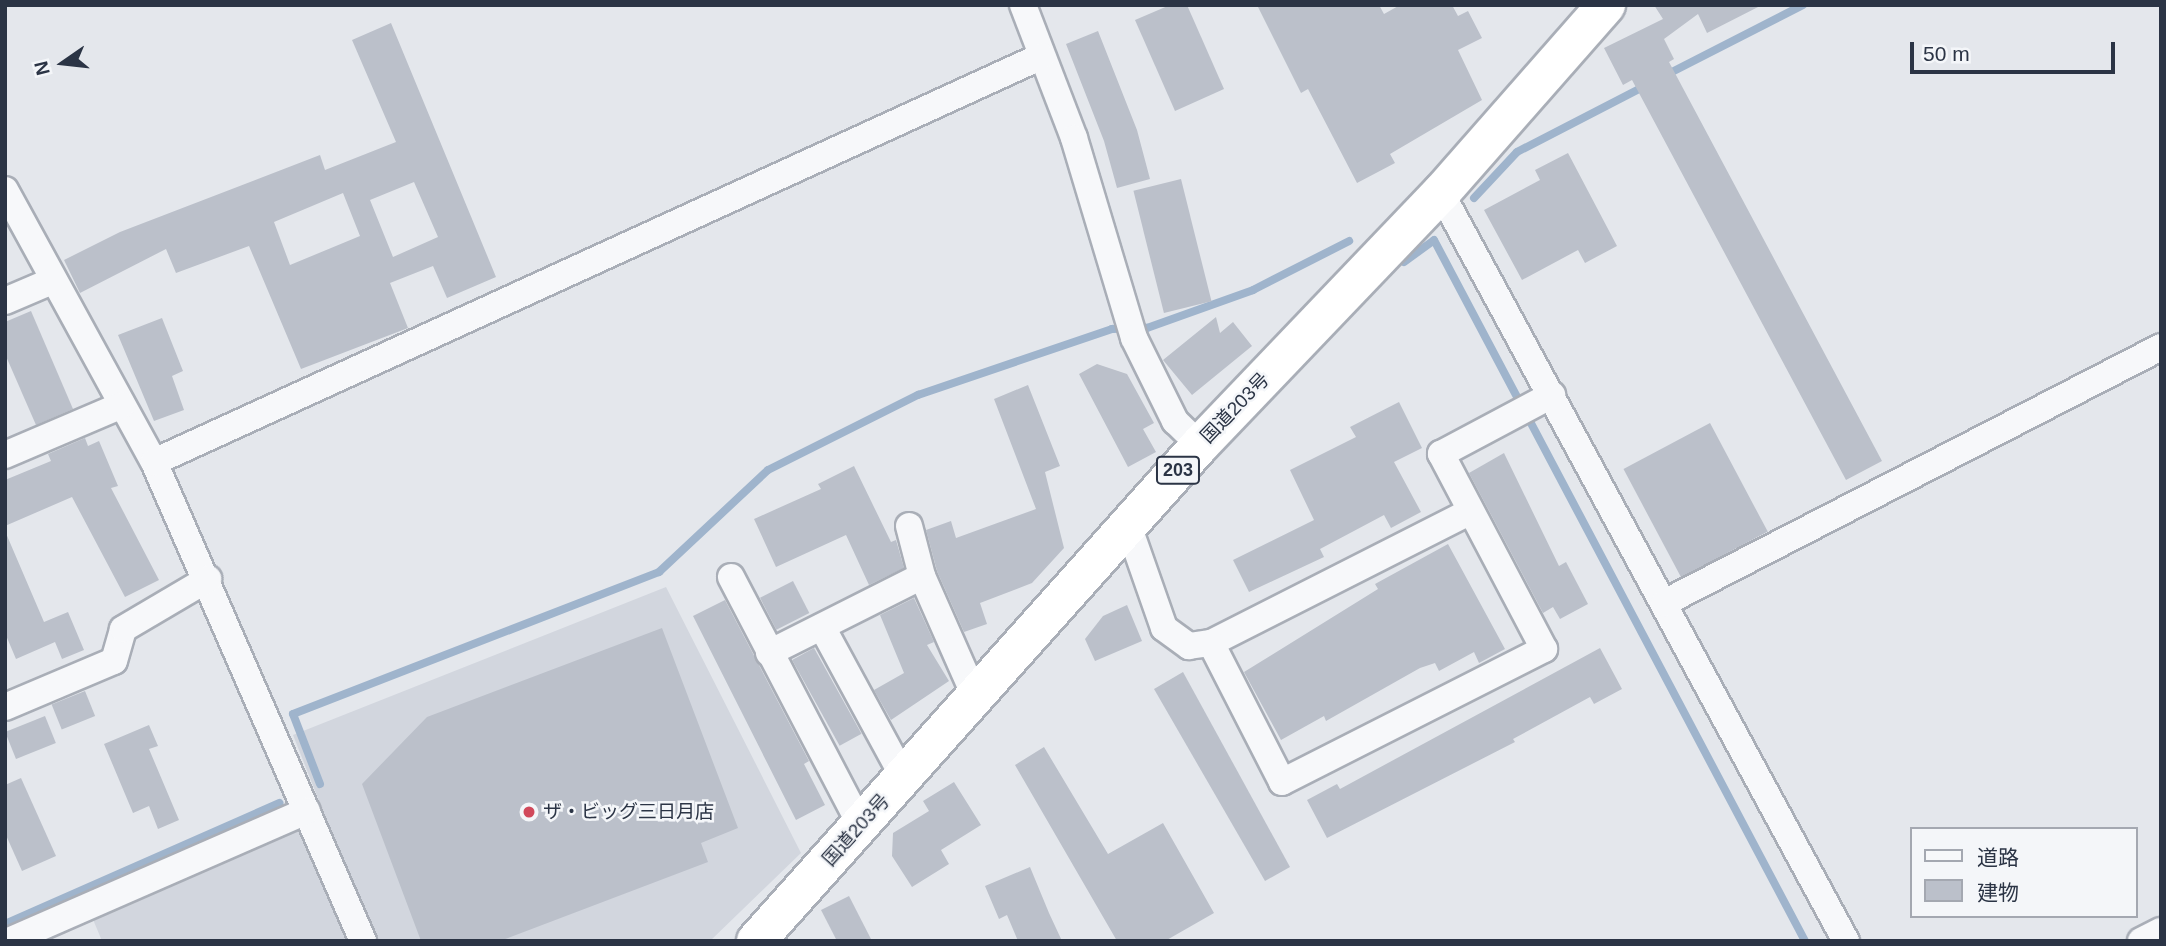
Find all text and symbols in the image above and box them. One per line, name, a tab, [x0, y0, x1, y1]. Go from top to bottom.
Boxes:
north arrow	[28, 28, 98, 98]
scale bar	[1914, 28, 2119, 72]
text: 50 m	[1923, 42, 1970, 65]
text: N	[30, 59, 54, 77]
street label: 国道203号	[1196, 368, 1274, 448]
road number: 203	[1155, 456, 1201, 484]
street label: 国道203号	[818, 789, 894, 871]
place label: ザ・ビッグ三日月店	[543, 801, 714, 823]
marker: ザ・ビッグ三日月店	[521, 804, 537, 820]
legend	[1910, 827, 2138, 918]
text: 道路	[1977, 846, 2019, 869]
text: 建物	[1977, 881, 2019, 904]

